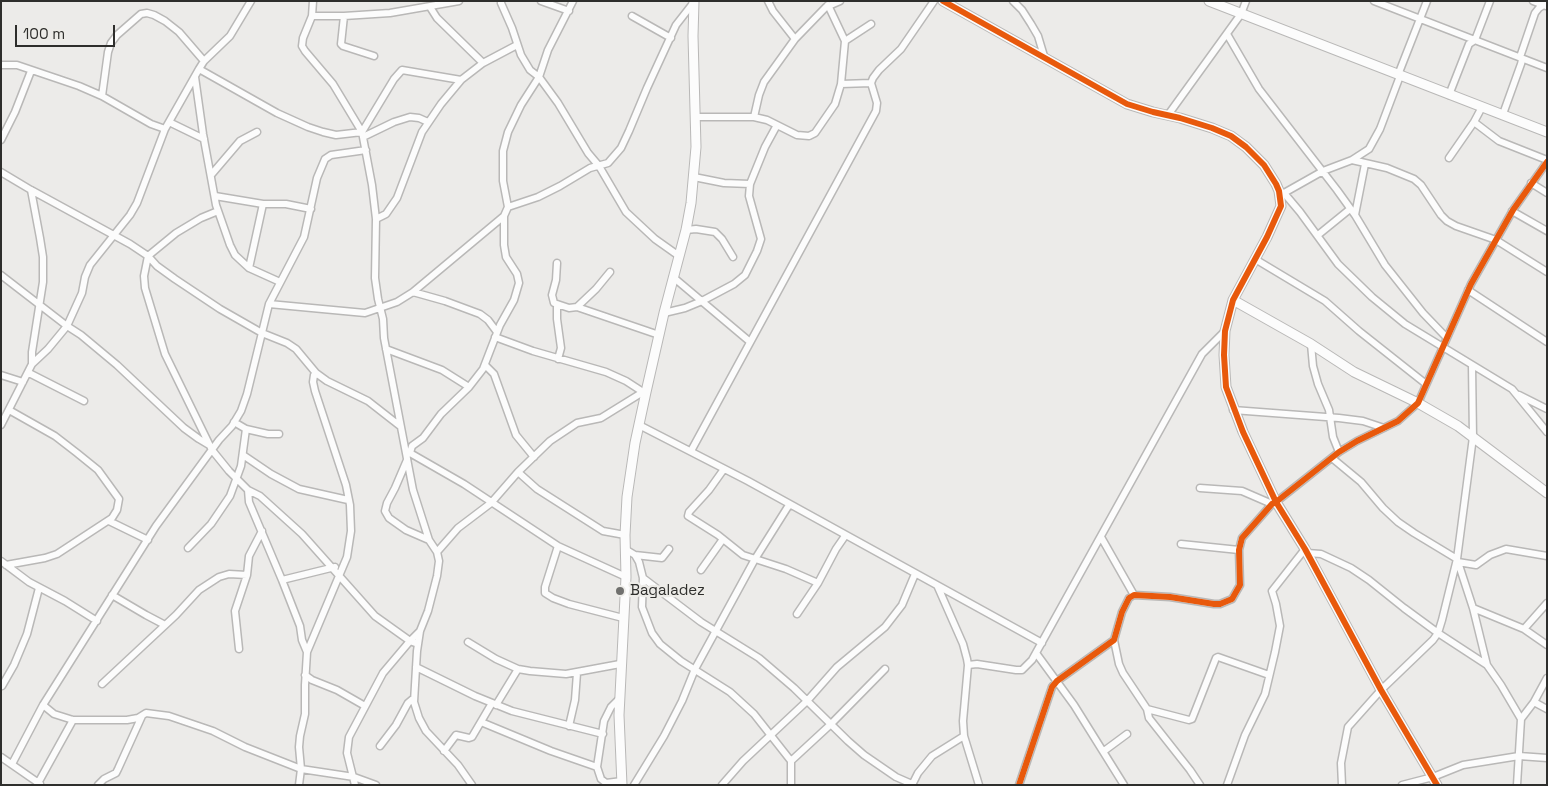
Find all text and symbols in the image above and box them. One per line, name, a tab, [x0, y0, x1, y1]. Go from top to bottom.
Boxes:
scale bar	[18, 15, 118, 47]
text: 100 m	[23, 24, 65, 43]
place label: Bagaladez	[630, 582, 705, 600]
marker: Bagaladez	[614, 585, 626, 597]

